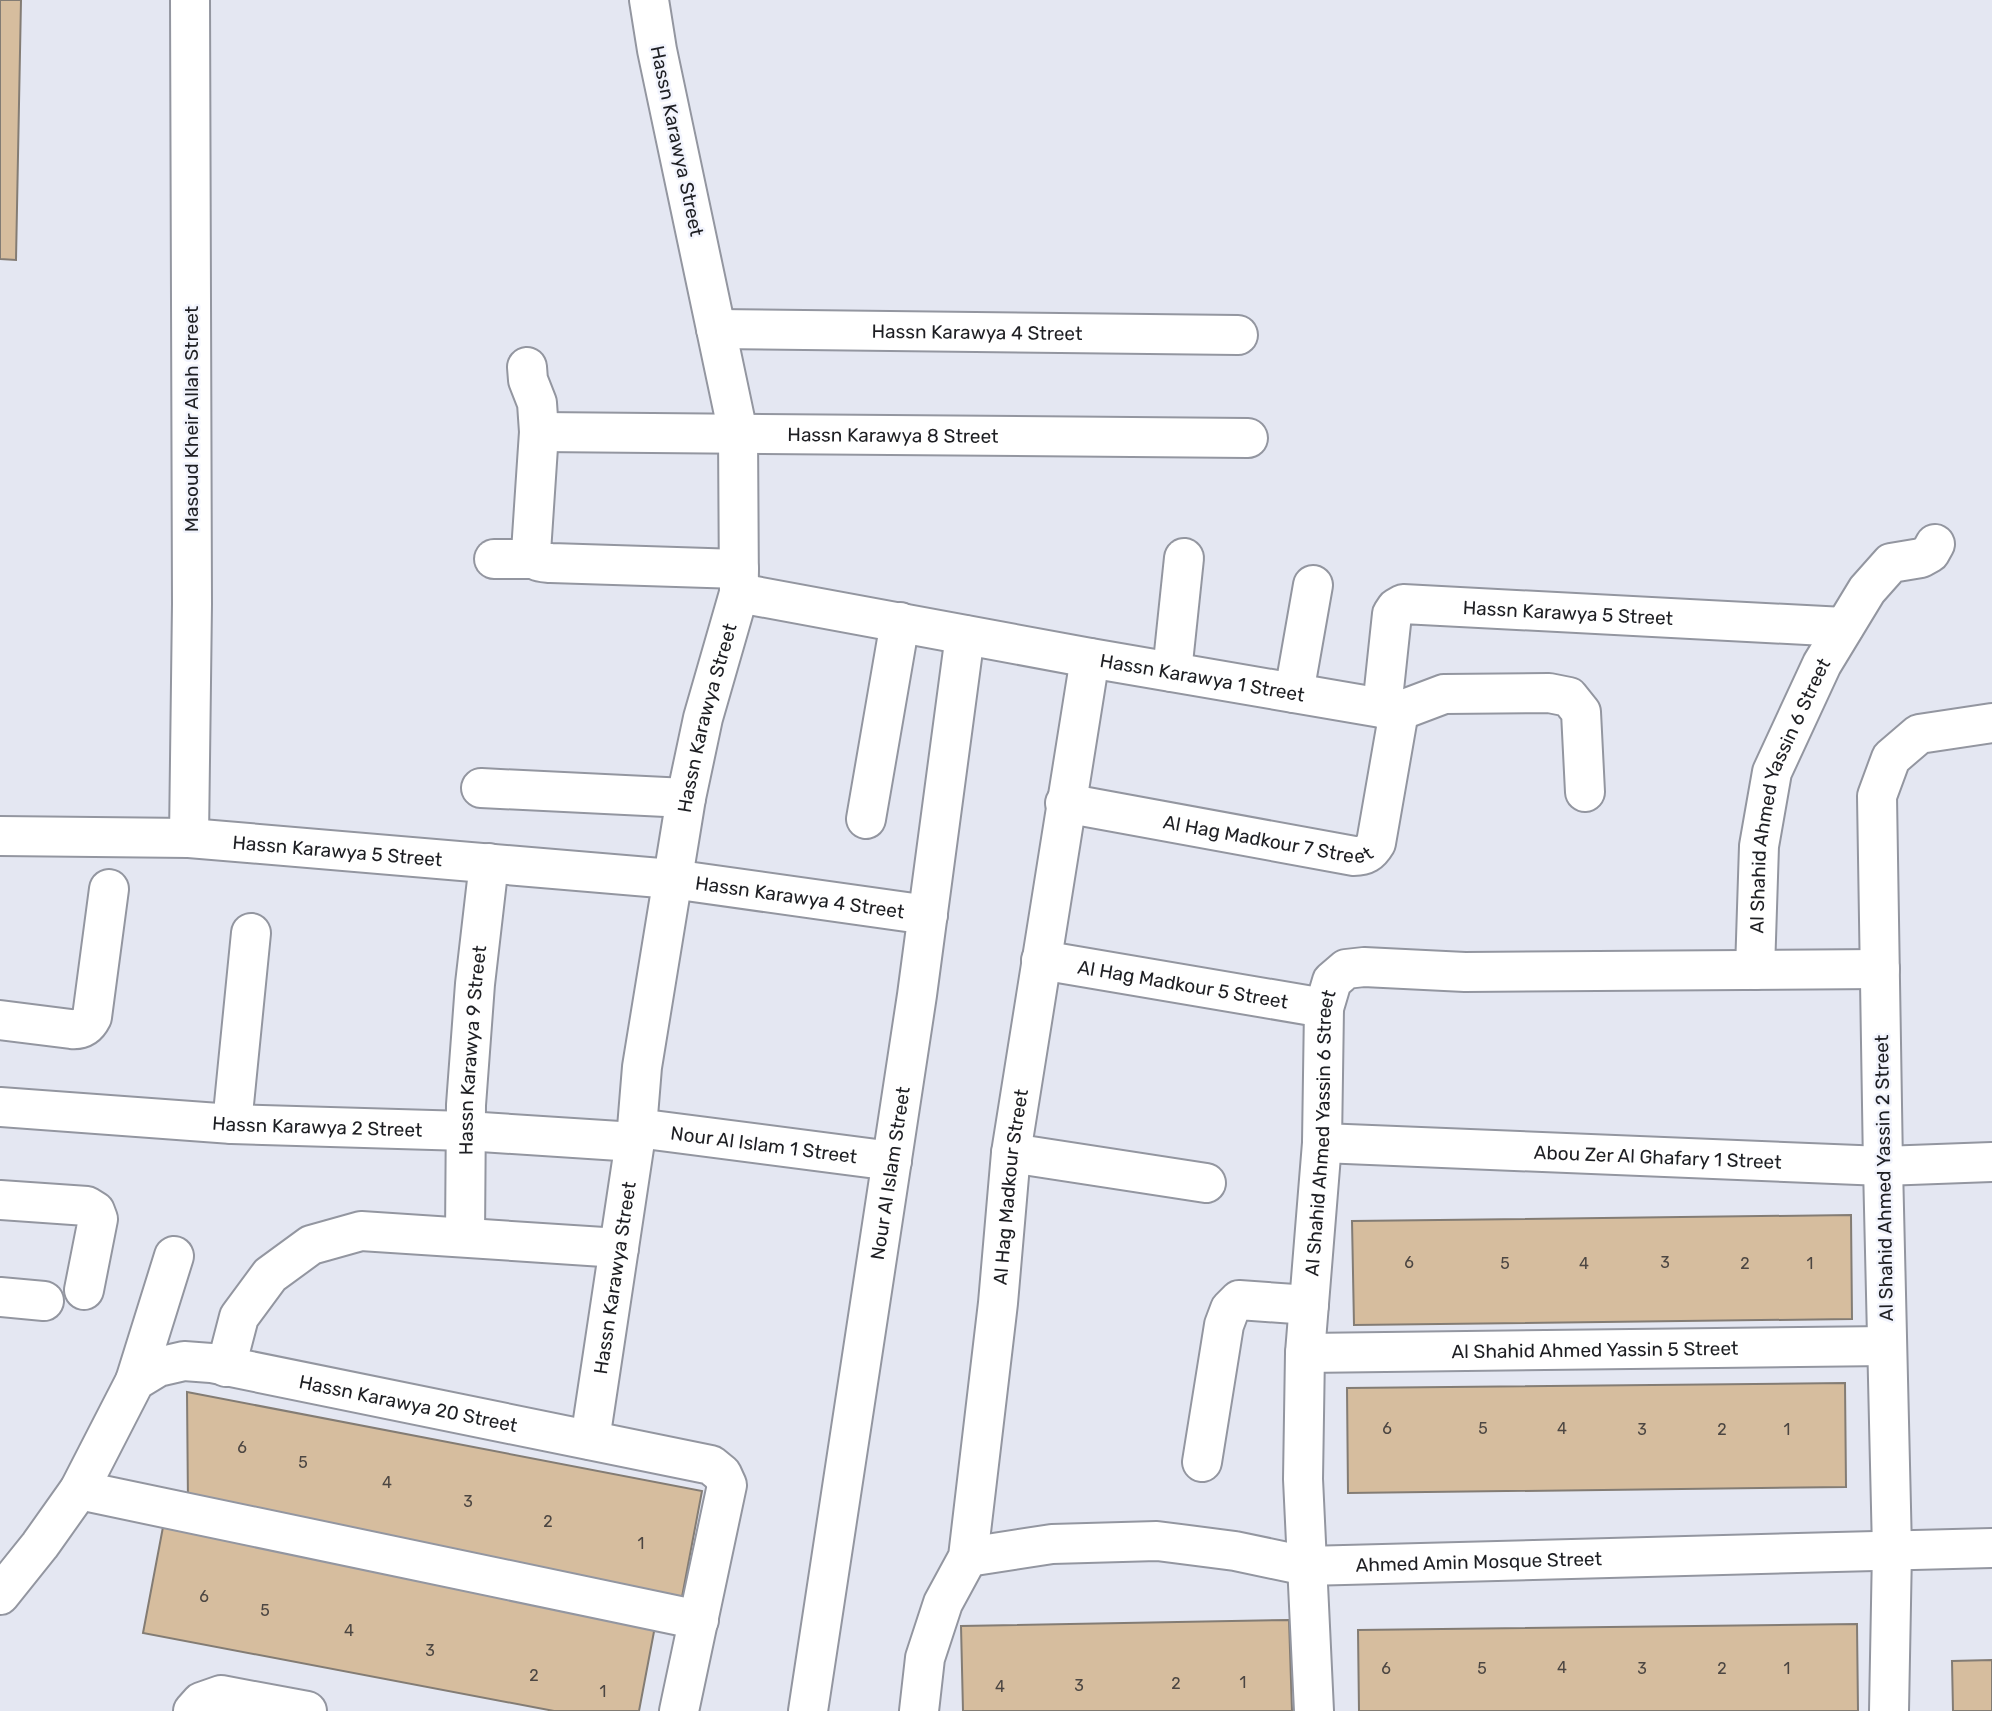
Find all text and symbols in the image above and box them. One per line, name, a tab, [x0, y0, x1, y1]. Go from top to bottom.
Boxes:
street label: Hassn Karawya Street	[646, 44, 709, 239]
street label: Masoud Kheir Allah Street	[180, 305, 203, 532]
street label: Hassn Karawya 4 Street	[871, 319, 1083, 345]
street label: Hassn Karawya 8 Street	[787, 423, 999, 447]
street label: Hassn Karawya 5 Street	[1462, 596, 1674, 630]
street label: Hassn Karawya Street	[672, 620, 741, 814]
street label: Hassn Karawya 1 Street	[1098, 648, 1307, 706]
street label: Al Shahid Ahmed Yassin 6 Street	[1745, 653, 1835, 934]
street label: Al Hag Madkour 7 Street	[1162, 810, 1378, 868]
street label: Hassn Karawya 5 Street	[232, 830, 444, 871]
street label: Hassn Karawya 4 Street	[694, 871, 907, 923]
street label: Hassn Karawya 9 Street	[454, 943, 491, 1155]
street label: Al Hag Madkour 5 Street	[1076, 955, 1290, 1013]
street label: Al Shahid Ahmed Yassin 6 Street	[1300, 986, 1340, 1277]
street label: Al Shahid Ahmed Yassin 2 Street	[1870, 1034, 1898, 1321]
street label: Nour Al Islam Street	[865, 1084, 915, 1261]
street label: Al Hag Madkour Street	[988, 1087, 1033, 1286]
street label: Hassn Karawya 2 Street	[211, 1111, 423, 1141]
street label: Nour Al Islam 1 Street	[669, 1121, 859, 1168]
street label: Abou Zer Al Ghafary 1 Street	[1533, 1140, 1783, 1173]
street label: Hassn Karawya Street	[589, 1179, 640, 1376]
house number: 6	[1404, 1253, 1414, 1272]
house number: 3	[1660, 1253, 1670, 1272]
house number: 5	[1500, 1254, 1510, 1273]
house number: 4	[1579, 1254, 1589, 1273]
house number: 2	[1740, 1254, 1750, 1273]
house number: 1	[1807, 1254, 1813, 1273]
street label: Al Shahid Ahmed Yassin 5 Street	[1451, 1336, 1739, 1363]
street label: Hassn Karawya 20 Street	[297, 1370, 520, 1437]
house number: 6	[1382, 1419, 1392, 1438]
house number: 5	[1478, 1419, 1488, 1438]
house number: 4	[1557, 1419, 1567, 1438]
house number: 3	[1637, 1420, 1647, 1439]
house number: 2	[1717, 1420, 1727, 1439]
house number: 1	[1784, 1420, 1790, 1439]
house number: 6	[237, 1438, 247, 1457]
house number: 5	[298, 1453, 308, 1472]
house number: 4	[382, 1473, 392, 1492]
house number: 3	[463, 1492, 473, 1511]
house number: 2	[543, 1512, 553, 1531]
house number: 1	[638, 1534, 644, 1553]
street label: Ahmed Amin Mosque Street	[1355, 1547, 1603, 1576]
house number: 6	[199, 1587, 209, 1606]
house number: 5	[260, 1601, 270, 1620]
house number: 4	[344, 1621, 354, 1640]
house number: 3	[425, 1641, 435, 1660]
house number: 4	[1557, 1658, 1567, 1677]
house number: 6	[1381, 1659, 1391, 1678]
house number: 5	[1477, 1659, 1487, 1678]
house number: 3	[1637, 1659, 1647, 1678]
house number: 2	[1717, 1659, 1727, 1678]
house number: 1	[1784, 1659, 1790, 1678]
house number: 2	[529, 1666, 539, 1685]
house number: 1	[1240, 1673, 1246, 1692]
house number: 2	[1171, 1674, 1181, 1693]
house number: 3	[1074, 1676, 1084, 1695]
house number: 4	[995, 1677, 1005, 1696]
house number: 1	[600, 1682, 606, 1701]

